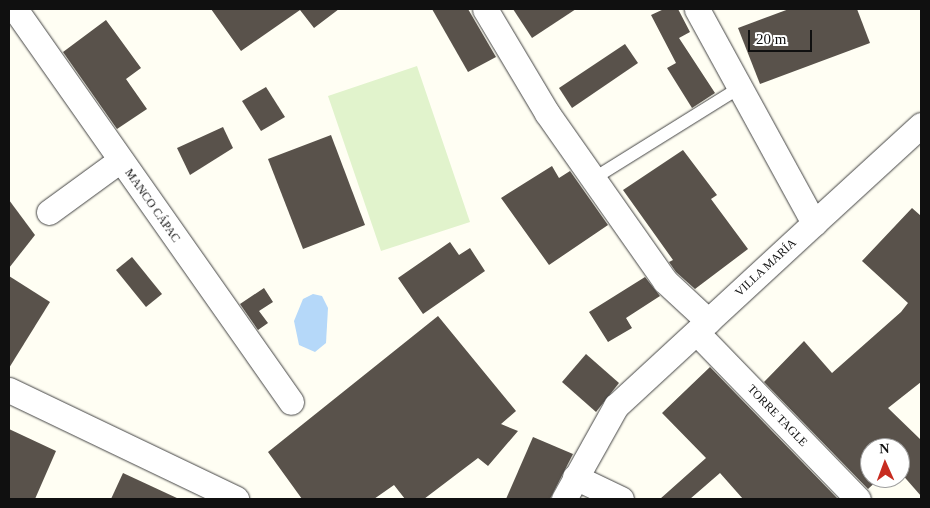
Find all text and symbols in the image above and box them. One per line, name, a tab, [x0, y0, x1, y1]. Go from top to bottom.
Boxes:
scale bar	[750, 20, 814, 52]
text: 20 m	[756, 31, 786, 47]
street label: MANCO CÁPAC	[121, 166, 183, 246]
street label: VILLA MARÍA	[732, 236, 800, 300]
street label: TORRE TAGLE	[744, 382, 810, 450]
north arrow	[860, 438, 910, 488]
text: N	[879, 441, 890, 456]

